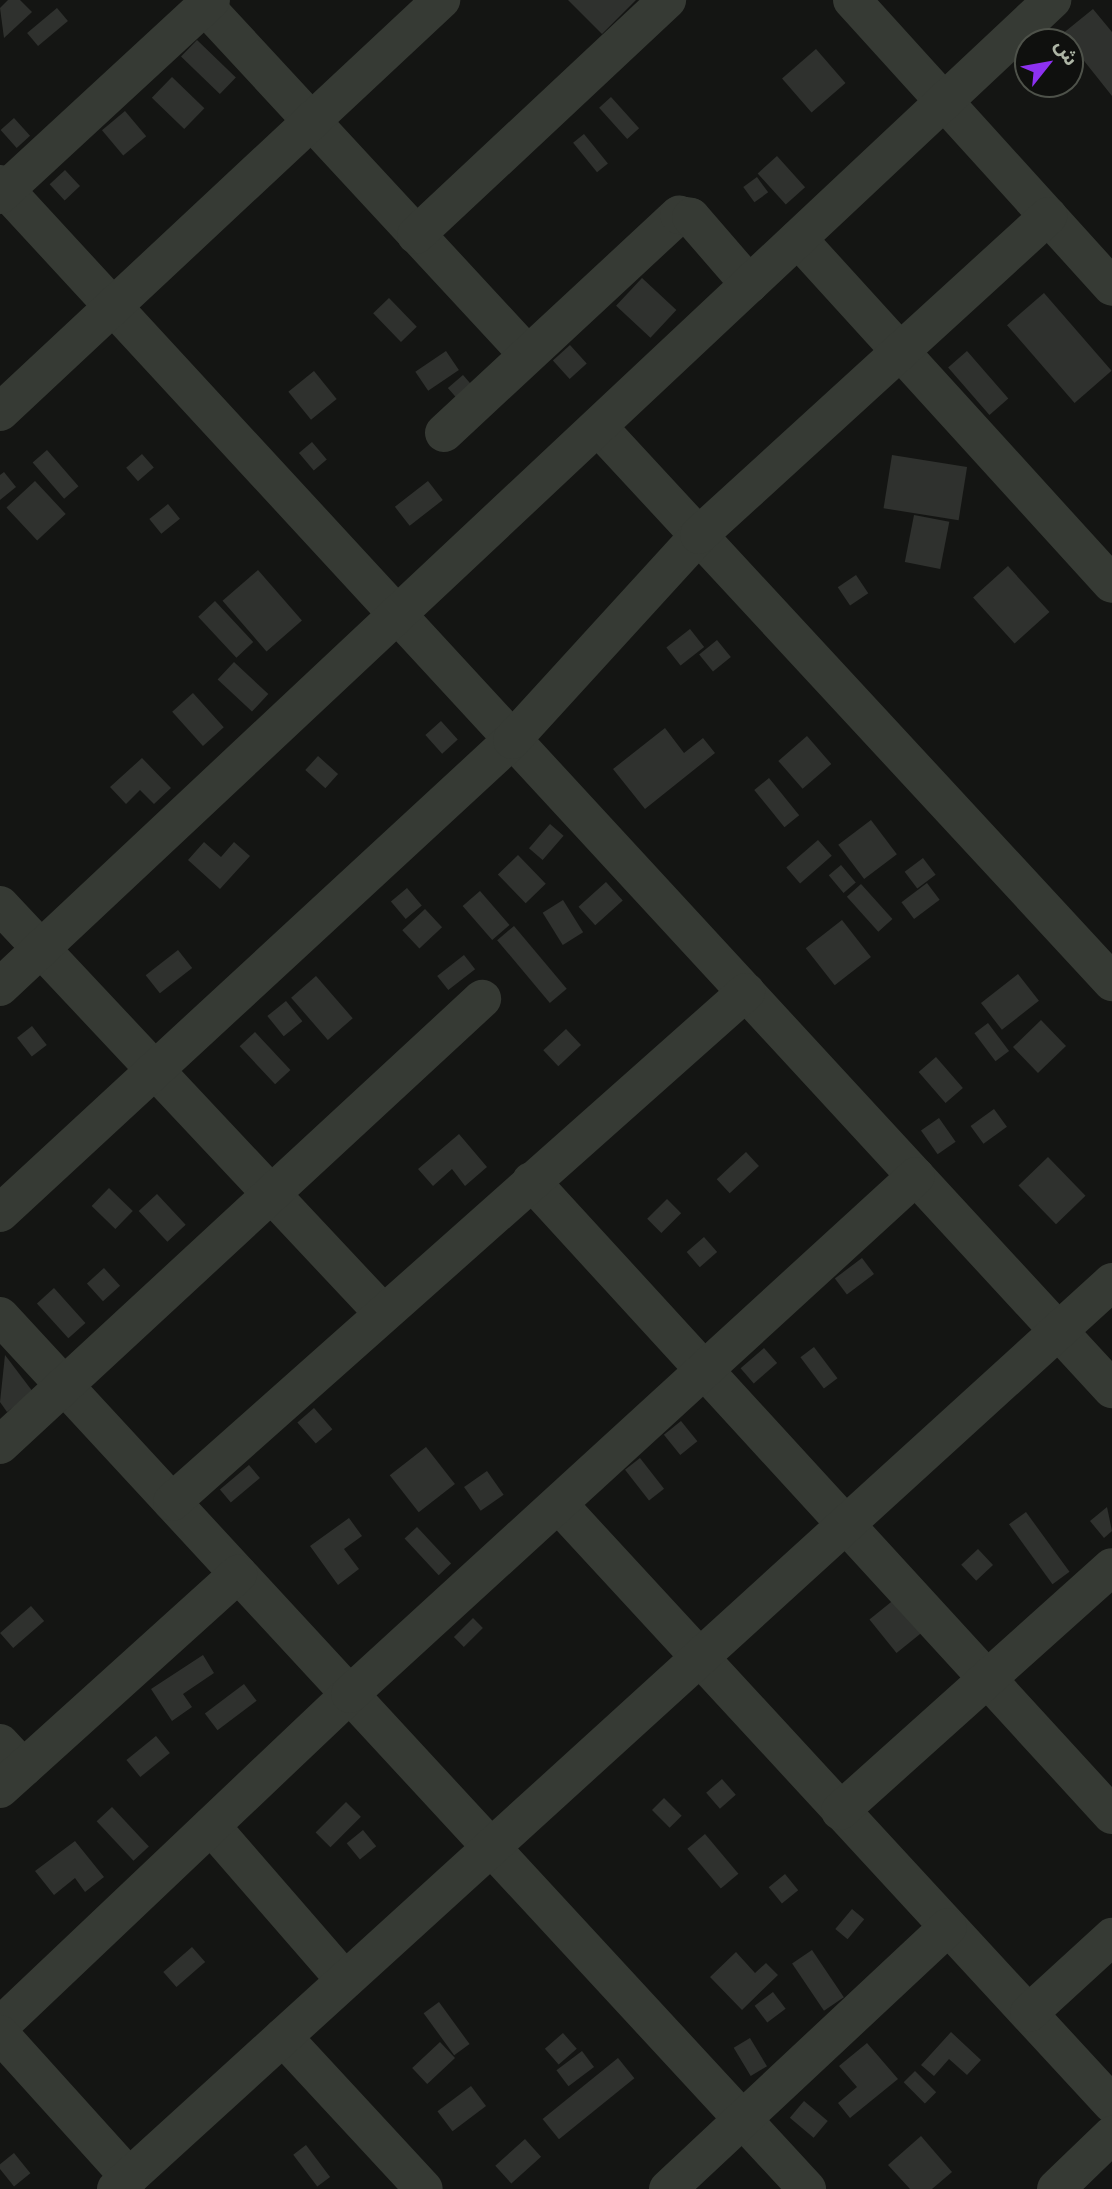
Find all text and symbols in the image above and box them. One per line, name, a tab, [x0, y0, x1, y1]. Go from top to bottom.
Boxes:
north arrow	[1014, 28, 1084, 98]
text: ش	[1051, 37, 1081, 69]

